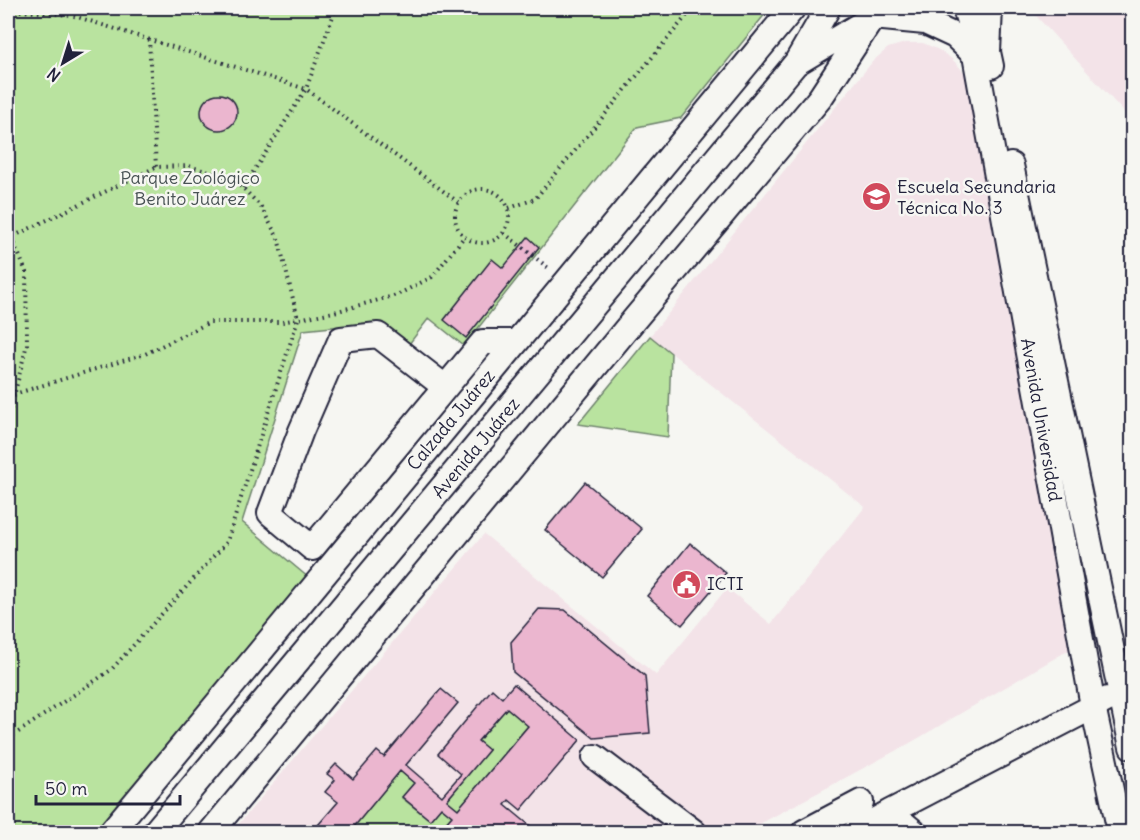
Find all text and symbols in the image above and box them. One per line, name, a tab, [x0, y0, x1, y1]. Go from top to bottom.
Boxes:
north arrow	[33, 33, 93, 93]
text: N	[43, 64, 64, 86]
park label: Parque Zoológico Benito Juárez	[120, 166, 260, 210]
place label: Escuela Secundaria Técnica No. 3	[897, 175, 1056, 219]
school or university icon: Escuela Secundaria Técnica No. 3	[860, 181, 892, 213]
street label: Avenida Universidad	[1016, 336, 1067, 504]
street label: Calzada Juárez	[402, 364, 500, 475]
street label: Avenida Juárez	[427, 392, 525, 503]
public building icon: ICTI	[670, 568, 702, 600]
place label: ICTI	[707, 572, 744, 595]
scale bar	[36, 768, 180, 806]
text: 50 m	[45, 777, 87, 800]

